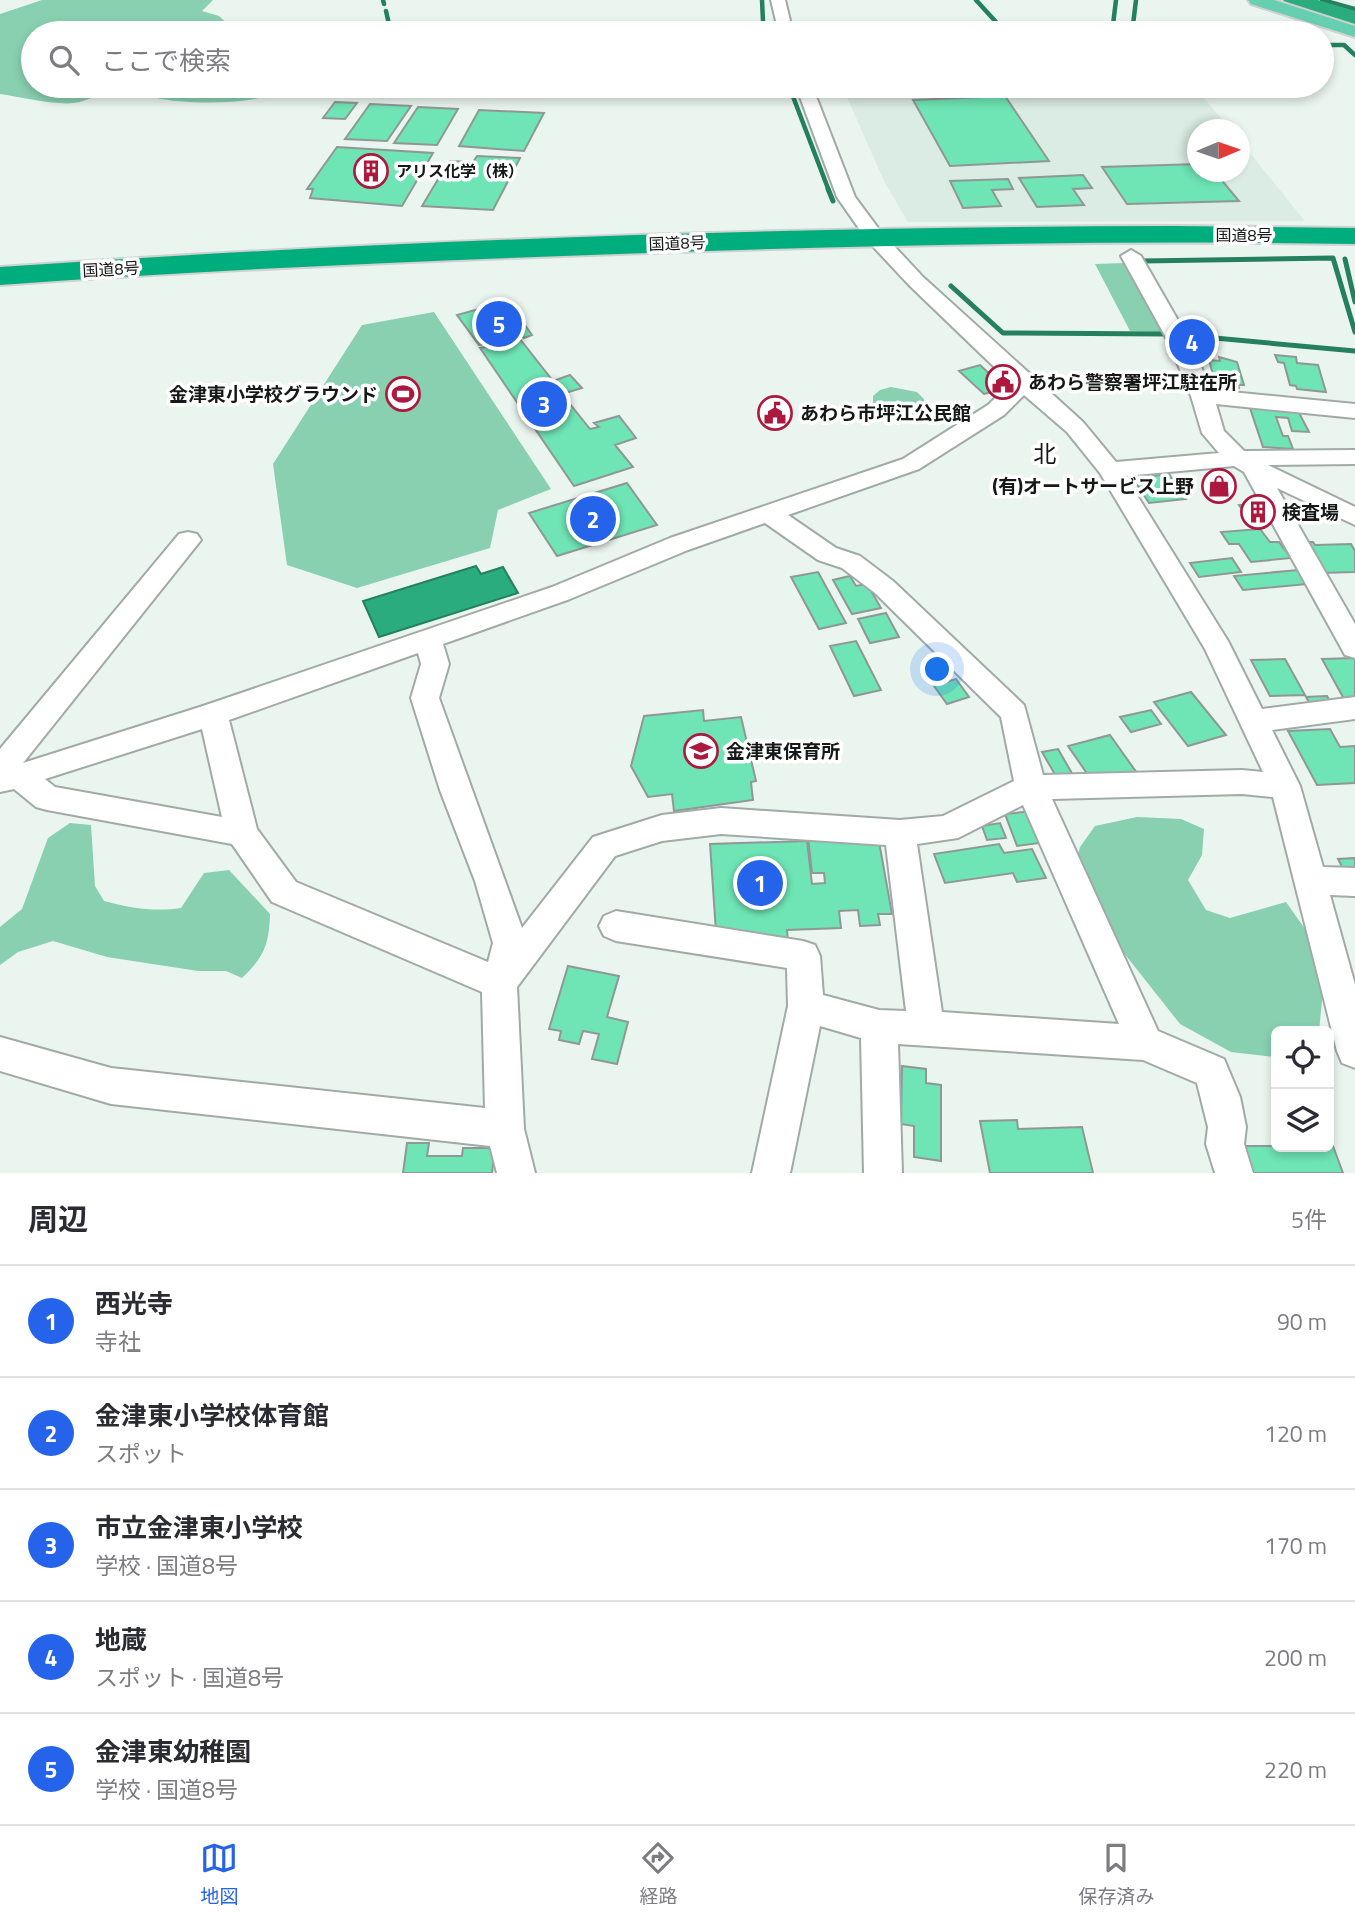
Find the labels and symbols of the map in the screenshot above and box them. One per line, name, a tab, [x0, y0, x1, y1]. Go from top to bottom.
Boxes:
north arrow	[1187, 119, 1250, 182]
building icon: アリス化学（株）	[352, 152, 390, 190]
place label: アリス化学（株）	[396, 159, 524, 183]
street label: 国道8号	[1216, 223, 1272, 247]
street label: 国道8号	[648, 230, 706, 256]
street label: 国道8号	[82, 256, 140, 282]
pin: 5	[476, 298, 522, 350]
pin: 4	[1169, 316, 1215, 368]
public building icon: あわら警察署坪江駐在所	[984, 363, 1022, 401]
place label: あわら警察署坪江駐在所	[1028, 367, 1237, 396]
sports icon: 金津東小学校グラウンド	[384, 375, 422, 413]
pin: 3	[521, 378, 567, 430]
place label: 金津東小学校グラウンド	[169, 379, 378, 408]
public building icon: あわら市坪江公民館	[756, 394, 794, 432]
place label: あわら市坪江公民館	[800, 398, 971, 427]
district label: 北	[1034, 436, 1057, 471]
shop icon: (有)オートサービス上野	[1200, 467, 1238, 505]
place label: (有)オートサービス上野	[992, 471, 1194, 500]
pin: 2	[570, 493, 616, 545]
building icon: 検査場	[1239, 493, 1277, 531]
place label: 検査場	[1282, 497, 1339, 526]
your location	[920, 652, 954, 686]
school or university icon: 金津東保育所	[682, 732, 720, 770]
place label: 金津東保育所	[726, 736, 840, 765]
pin: 1	[737, 857, 783, 909]

